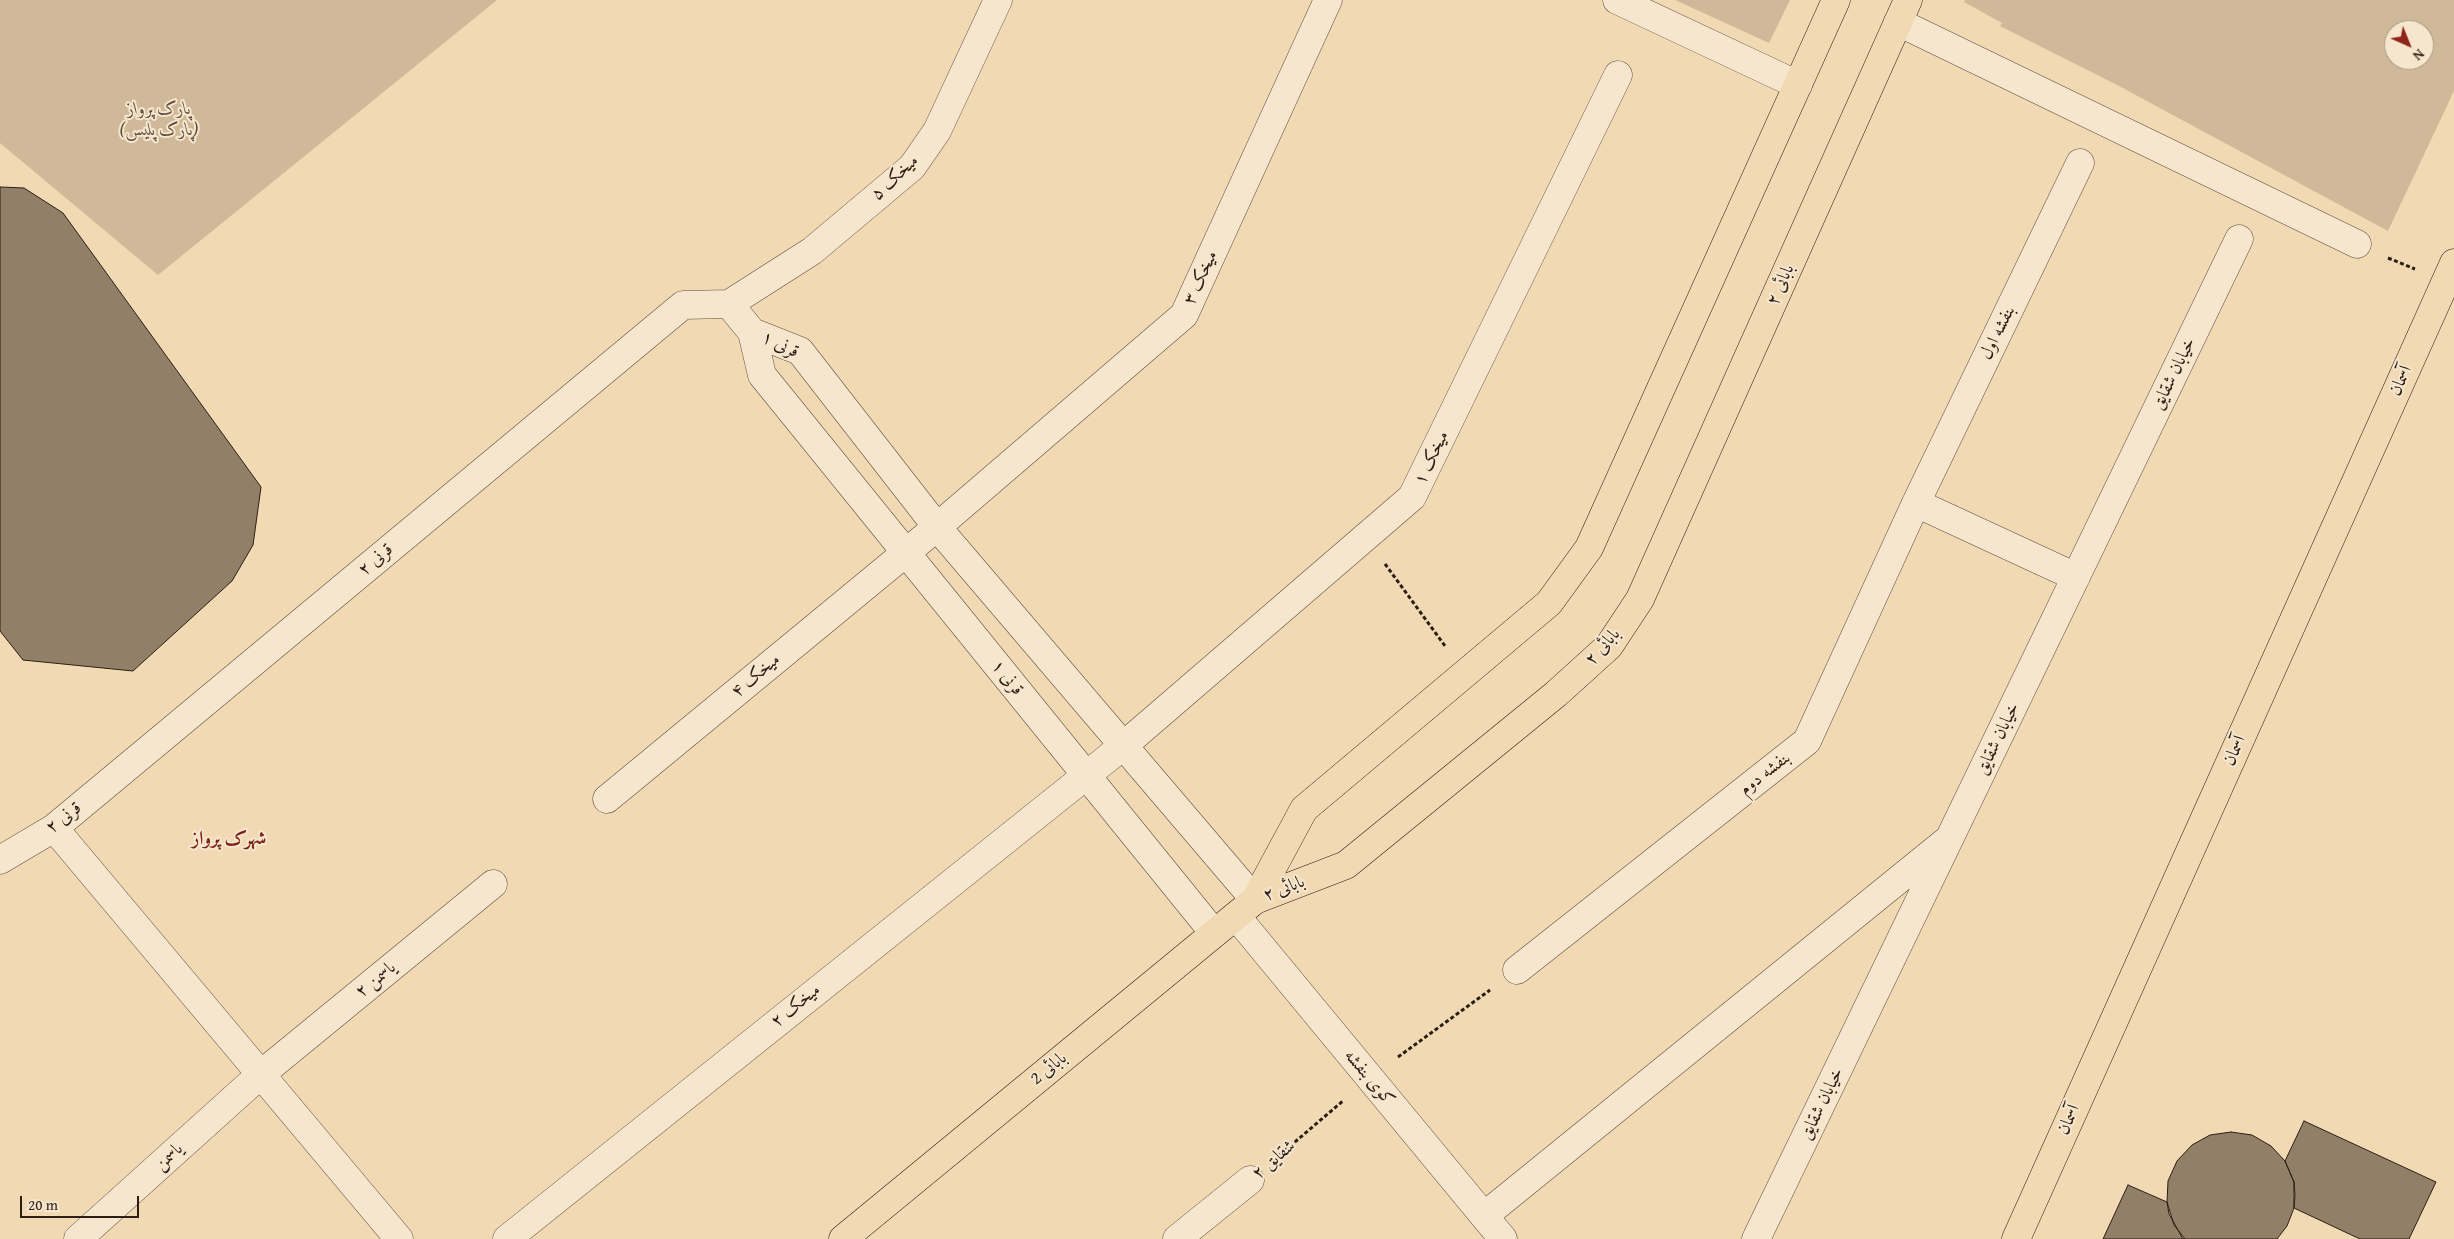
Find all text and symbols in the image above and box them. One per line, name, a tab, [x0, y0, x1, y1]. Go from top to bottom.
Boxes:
north arrow	[2384, 20, 2434, 70]
text: N	[2408, 45, 2429, 66]
park label: پارک پرواز (پارک پلیس)	[120, 98, 198, 140]
street label: میخک ۵	[867, 151, 923, 205]
street label: میخک ۳	[1179, 247, 1223, 309]
street label: بابائی ۲	[1762, 261, 1800, 309]
street label: بنفشه اول	[1976, 303, 2020, 363]
street label: قرنی ۱	[758, 327, 802, 363]
street label: خیابان شقایق	[2147, 334, 2201, 414]
street label: آسمان	[2385, 362, 2417, 400]
street label: میخک ۱	[1410, 428, 1454, 488]
street label: قرنی ۲	[354, 539, 398, 581]
street label: بابائی ۲	[1581, 624, 1625, 670]
street label: میخک ۴	[727, 649, 785, 703]
street label: قرنی ۱	[986, 656, 1028, 700]
street label: خیابان شقایق	[1971, 699, 2025, 779]
street label: آسمان	[2219, 732, 2251, 770]
street label: بنفشه دوم	[1735, 747, 1795, 801]
street label: قرنی ۲	[42, 798, 86, 838]
district label: شهرک پرواز	[192, 828, 266, 850]
street label: بابائی ۲	[1260, 871, 1308, 907]
street label: یاسمن ۲	[351, 957, 401, 1003]
street label: میخک ۲	[767, 980, 825, 1032]
street label: کوی بنفشه	[1339, 1045, 1399, 1111]
street label: بابائی 2	[1026, 1048, 1072, 1090]
street label: خیابان شقایق	[1795, 1064, 1849, 1144]
street label: آسمان	[2053, 1101, 2085, 1139]
street label: شقایق ۲	[1248, 1136, 1300, 1184]
street label: یاسمن	[150, 1139, 188, 1175]
scale bar	[22, 1186, 141, 1218]
text: 20 m	[28, 1194, 58, 1215]

